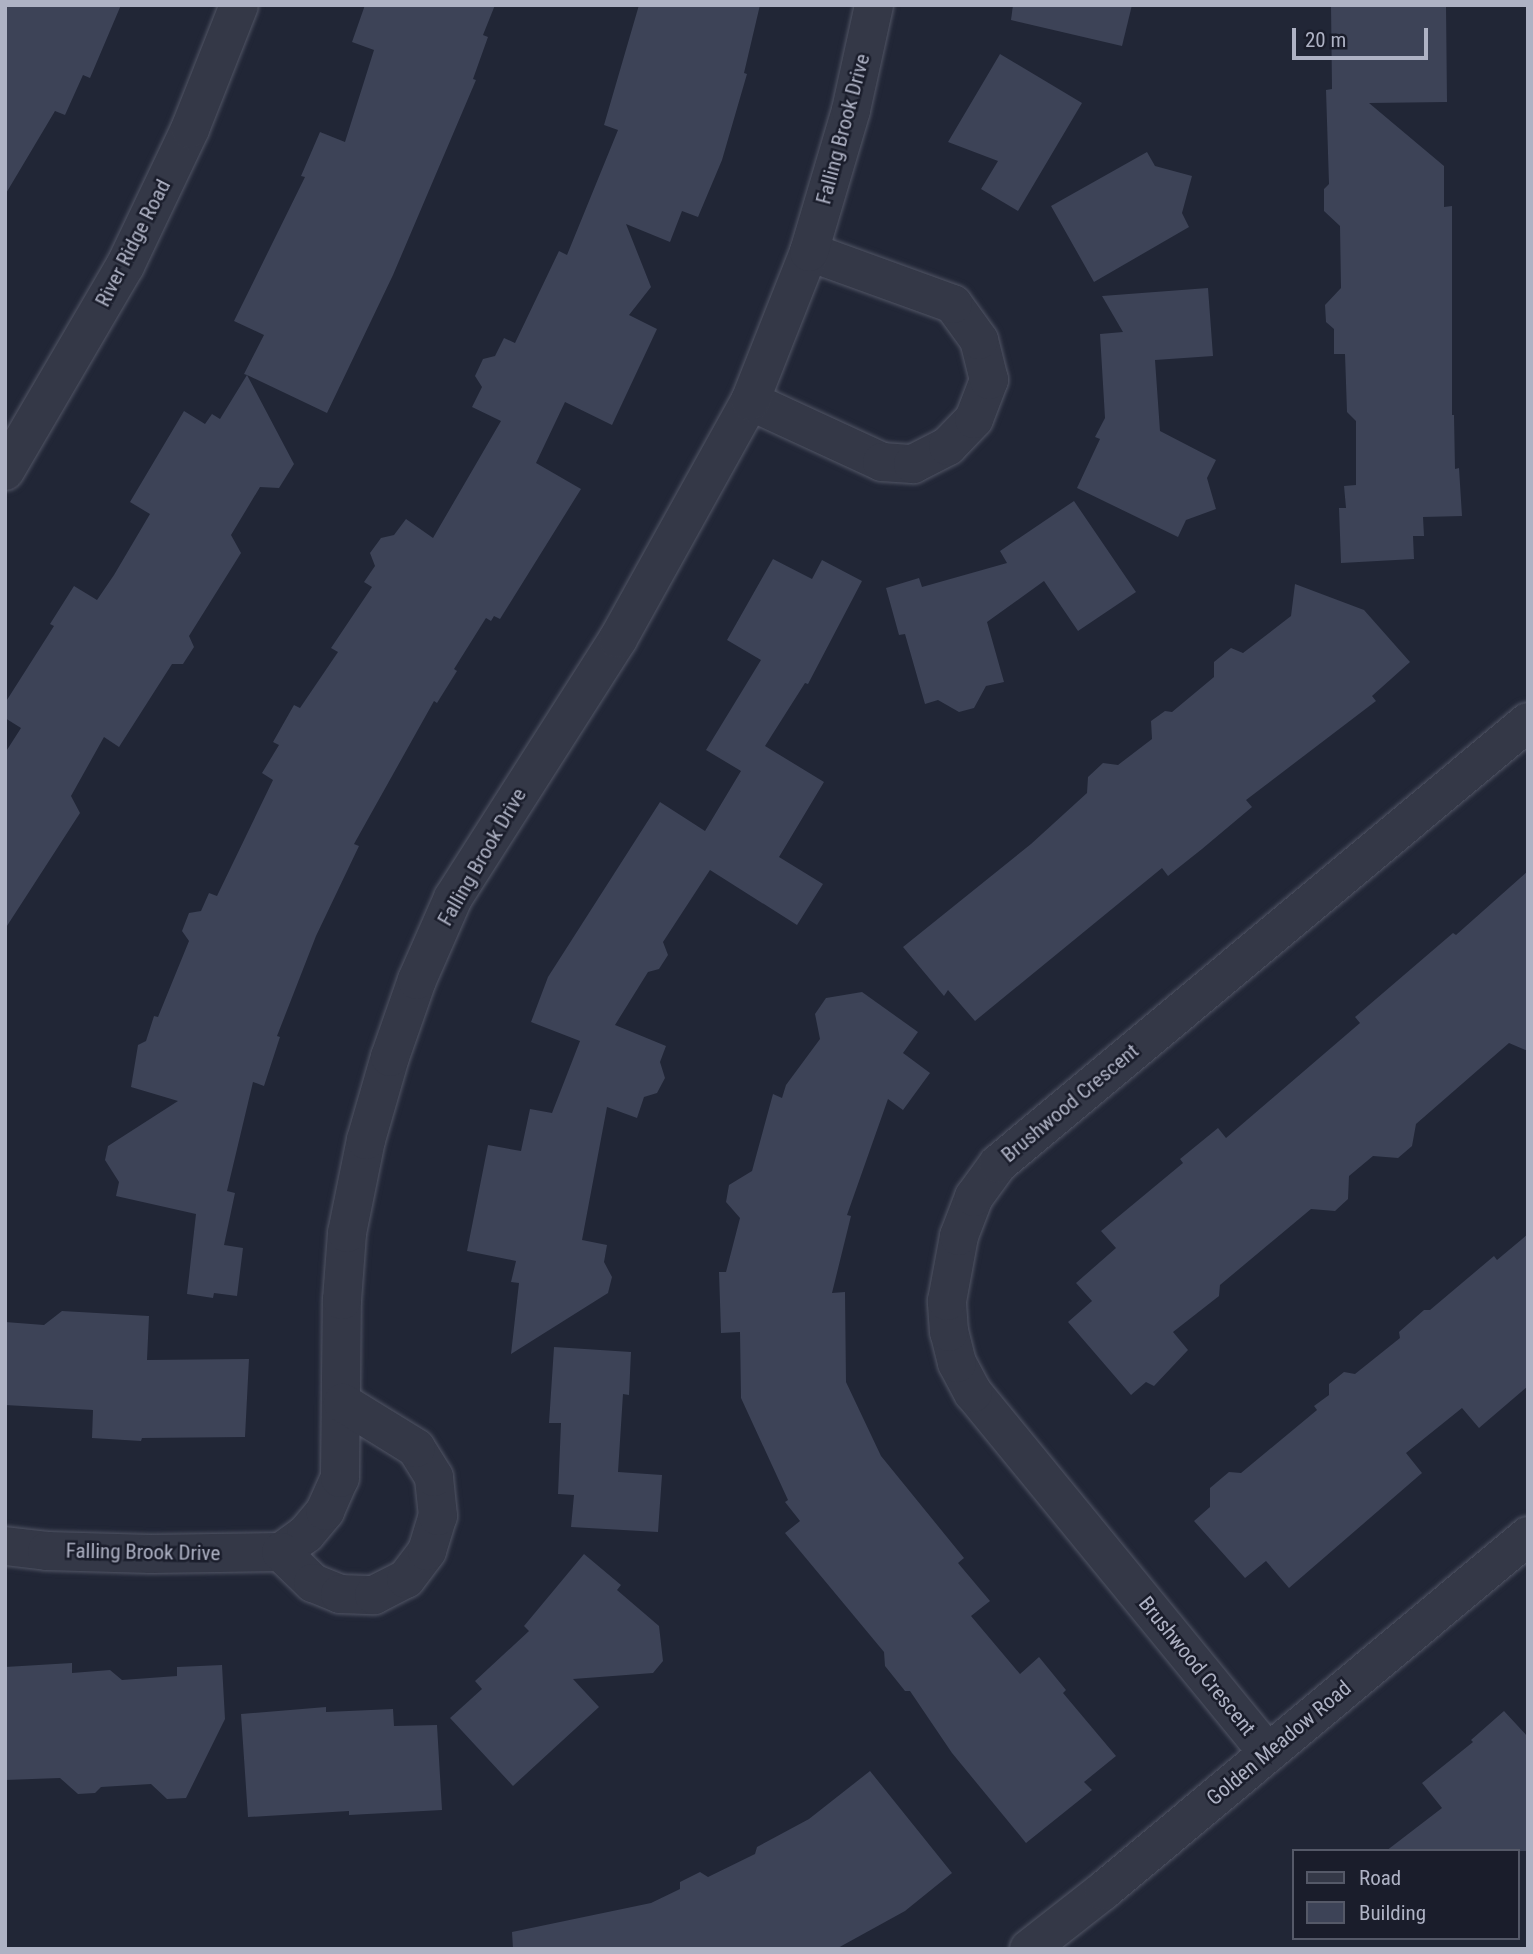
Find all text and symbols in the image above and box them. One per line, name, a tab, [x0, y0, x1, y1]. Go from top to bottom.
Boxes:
scale bar	[1295, 14, 1432, 58]
text: 20 m	[1305, 28, 1346, 52]
street label: Falling Brook Drive	[811, 51, 875, 207]
street label: River Ridge Road	[90, 175, 176, 311]
street label: Falling Brook Drive	[432, 784, 532, 930]
street label: Brushwood Crescent	[996, 1038, 1144, 1168]
street label: Falling Brook Drive	[66, 1538, 220, 1566]
street label: Brushwood Crescent	[1133, 1592, 1261, 1740]
street label: Golden Meadow Road	[1202, 1675, 1356, 1811]
legend	[1292, 1849, 1519, 1940]
text: Road	[1359, 1866, 1401, 1890]
text: Building	[1359, 1901, 1426, 1925]

